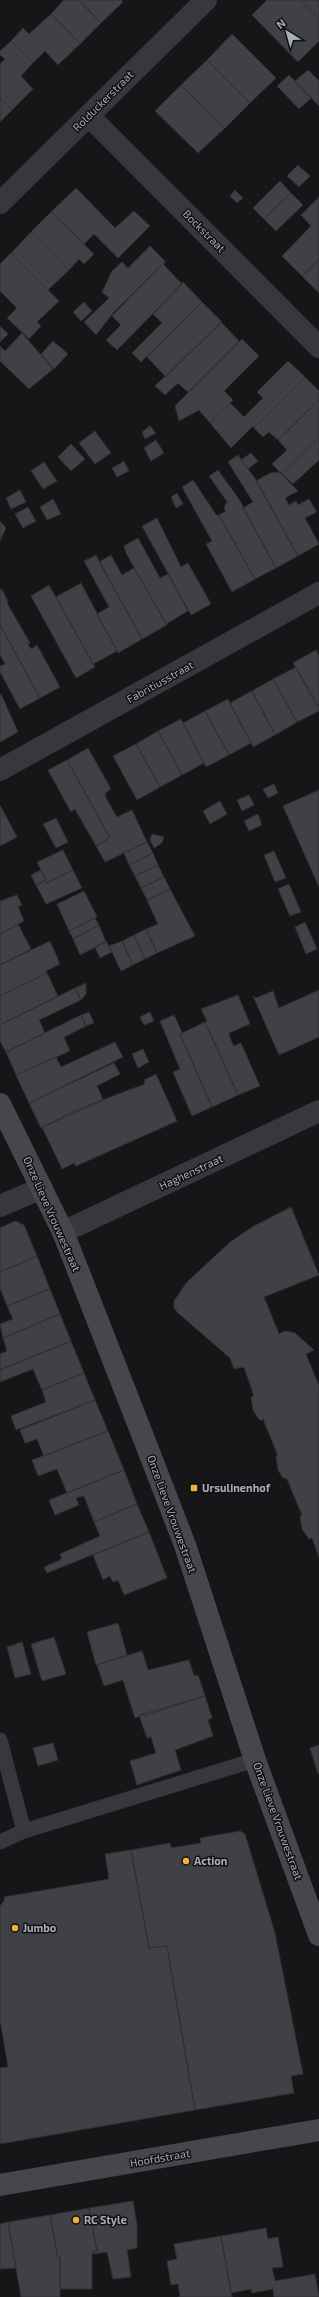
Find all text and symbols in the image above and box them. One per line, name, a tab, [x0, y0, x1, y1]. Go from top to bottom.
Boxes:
north arrow	[267, 12, 307, 52]
text: N	[274, 16, 288, 31]
street label: Rolduckerstraat	[70, 68, 136, 134]
street label: Bockstraat	[180, 207, 228, 255]
street label: Fabritiusstraat	[124, 658, 195, 705]
street label: Haghenstraat	[157, 1151, 225, 1192]
street label: Onze Lieve Vrouwestraat	[21, 1154, 84, 1273]
street label: Onze Lieve Vrouwestraat	[145, 1453, 200, 1575]
place label: Ursulinenhof	[202, 1481, 271, 1494]
marker: Ursulinenhof	[189, 1483, 199, 1493]
street label: Onze Lieve Vrouwestraat	[251, 1760, 306, 1882]
place label: Action	[194, 1854, 227, 1867]
marker: Action	[181, 1856, 191, 1866]
place label: Jumbo	[23, 1921, 57, 1934]
marker: Jumbo	[10, 1923, 20, 1933]
street label: Hoofdstraat	[129, 2146, 191, 2169]
place label: RC Style	[84, 2213, 127, 2227]
marker: RC Style	[71, 2215, 81, 2225]

